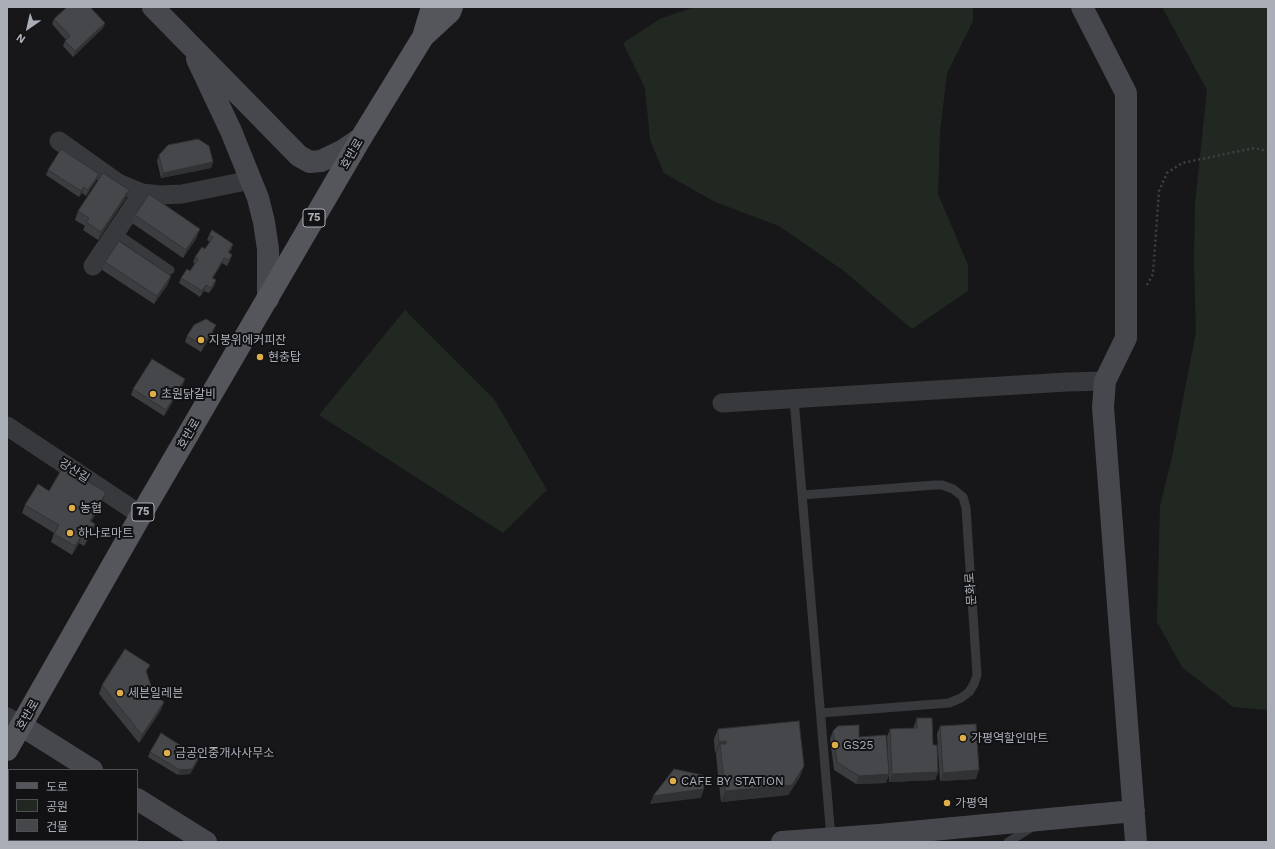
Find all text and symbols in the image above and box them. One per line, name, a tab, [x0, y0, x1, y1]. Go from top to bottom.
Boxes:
north arrow	[8, 8, 48, 48]
text: N	[14, 31, 28, 46]
street label: 호반로	[337, 136, 367, 172]
road number: 75	[303, 209, 325, 227]
place label: 지붕위에커피잔	[209, 333, 286, 347]
marker: 지붕위에커피잔	[196, 335, 206, 345]
place label: 현충탑	[268, 350, 301, 364]
marker: 현충탑	[255, 352, 265, 362]
place label: 초원닭갈비	[161, 387, 216, 401]
marker: 초원닭갈비	[148, 389, 158, 399]
street label: 호반로	[174, 416, 204, 452]
street label: 강산길	[56, 456, 92, 486]
place label: 농협	[80, 501, 102, 515]
marker: 농협	[67, 503, 77, 513]
road number: 75	[132, 503, 154, 521]
place label: 하나로마트	[78, 526, 133, 540]
marker: 하나로마트	[65, 528, 75, 538]
street label: 문화로	[963, 572, 979, 606]
place label: 세븐일레븐	[128, 686, 183, 700]
marker: 세븐일레븐	[115, 688, 125, 698]
street label: 호반로	[13, 697, 43, 733]
place label: 가평역할인마트	[971, 731, 1048, 745]
marker: 가평역할인마트	[958, 733, 968, 743]
place label: GS25	[843, 738, 873, 752]
marker: GS25	[830, 740, 840, 750]
place label: 금공인중개사사무소	[175, 746, 274, 760]
marker: 금공인중개사사무소	[162, 748, 172, 758]
legend	[8, 769, 138, 841]
place label: CAFE BY STATION	[681, 774, 784, 788]
marker: CAFE BY STATION	[668, 776, 678, 786]
text: 도로	[46, 780, 68, 794]
place label: 가평역	[955, 796, 988, 810]
marker: 가평역	[942, 798, 952, 808]
text: 공원	[46, 800, 68, 814]
text: 건물	[46, 820, 68, 834]

